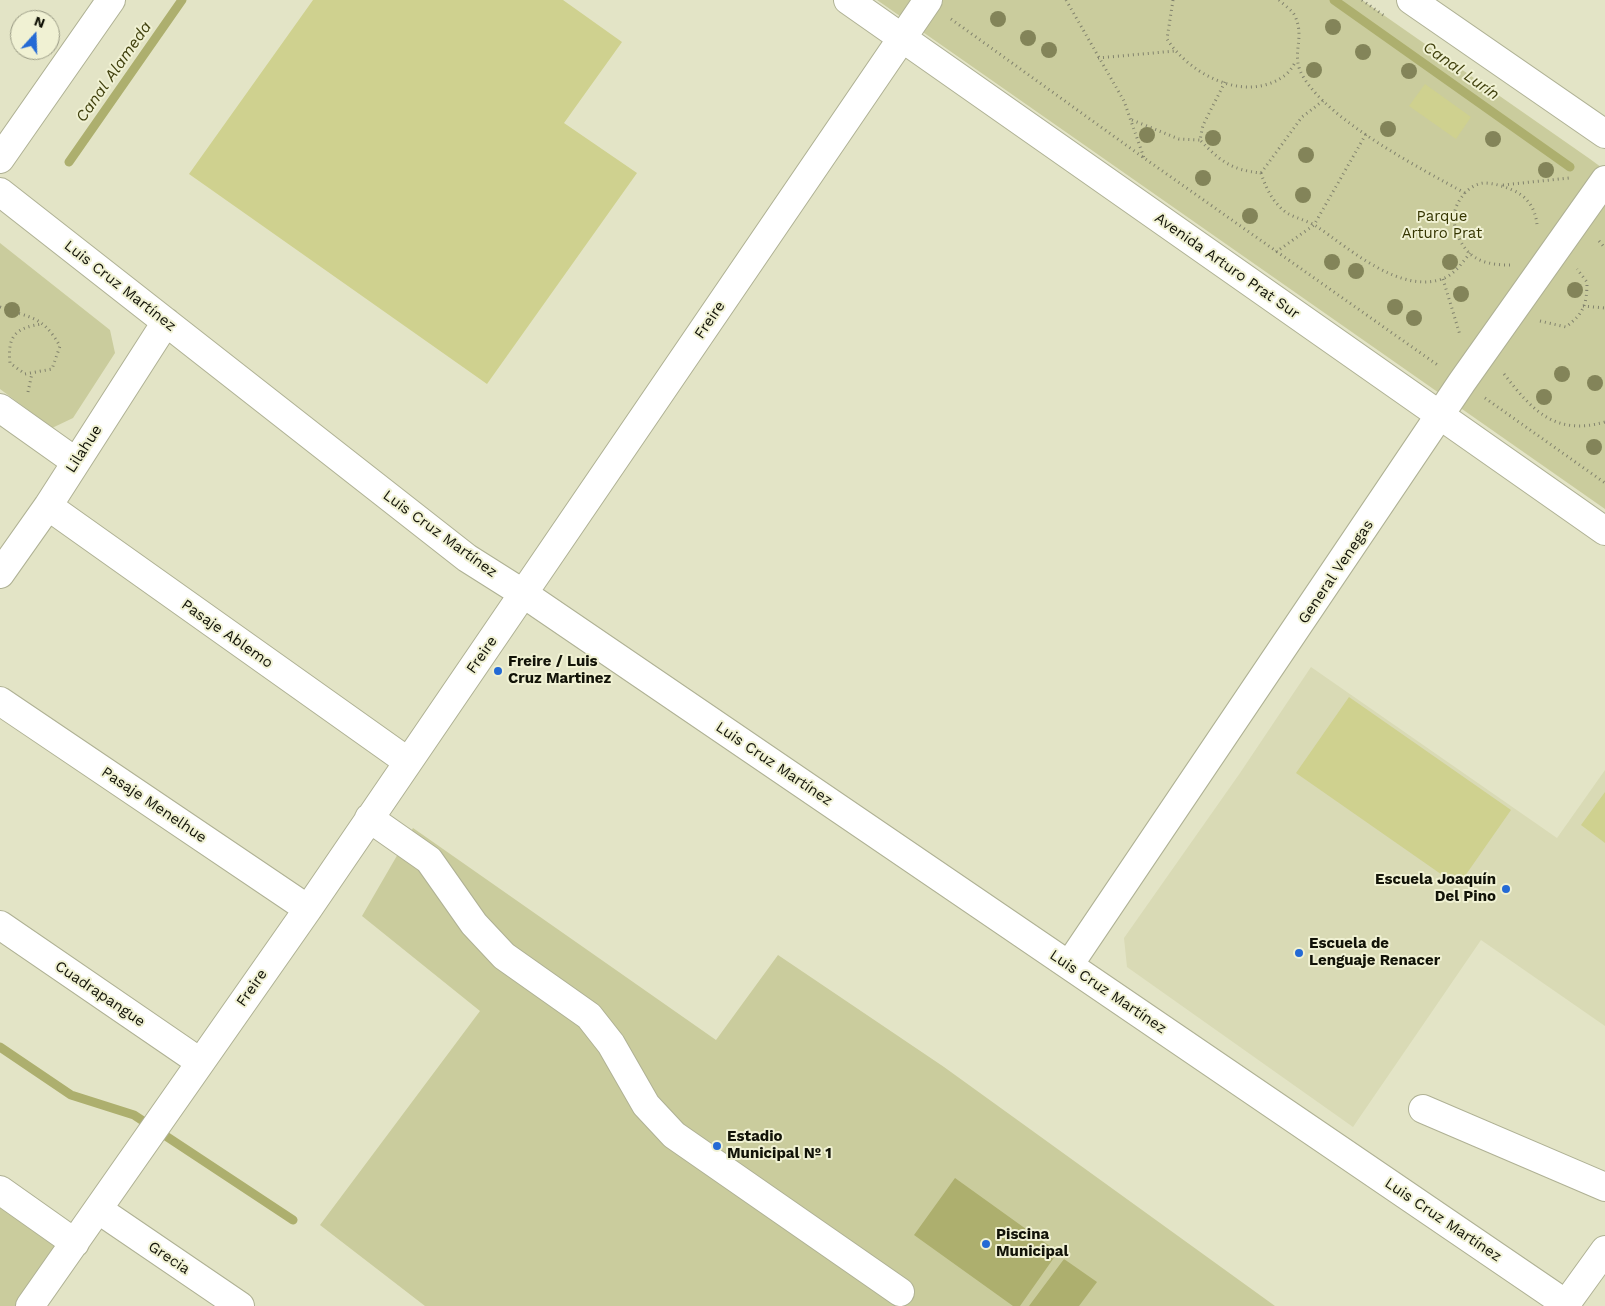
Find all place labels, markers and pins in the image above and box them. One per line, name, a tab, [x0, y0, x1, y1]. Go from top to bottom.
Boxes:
place label: Freire / Luis Cruz Martinez	[508, 653, 611, 688]
marker: Freire / Luis Cruz Martinez	[492, 665, 504, 677]
place label: Escuela Joaquín Del Pino	[1375, 871, 1496, 906]
marker: Escuela Joaquín Del Pino	[1500, 883, 1512, 895]
place label: Escuela de Lenguaje Renacer	[1309, 935, 1440, 970]
marker: Escuela de Lenguaje Renacer	[1293, 947, 1305, 959]
place label: Estadio Municipal Nº 1	[727, 1128, 832, 1163]
marker: Estadio Municipal Nº 1	[711, 1140, 723, 1152]
place label: Piscina Municipal	[996, 1226, 1068, 1261]
marker: Piscina Municipal	[980, 1238, 992, 1250]

